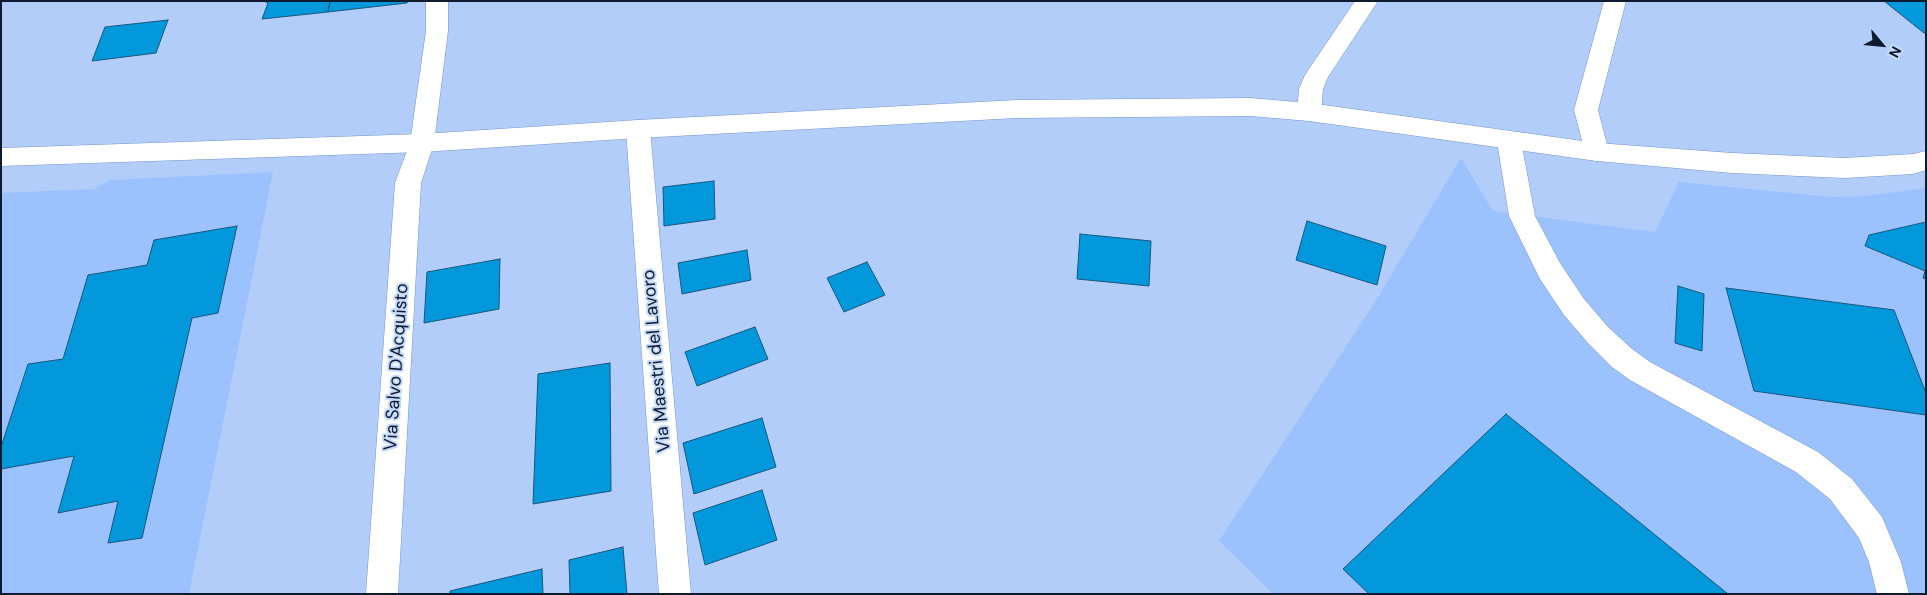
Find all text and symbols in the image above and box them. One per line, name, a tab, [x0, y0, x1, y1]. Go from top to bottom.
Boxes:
north arrow	[1857, 20, 1907, 70]
text: N	[1885, 43, 1906, 61]
street label: Via Maestri del Lavoro	[638, 269, 676, 453]
street label: Via Salvo D'Acquisto	[380, 283, 414, 451]

